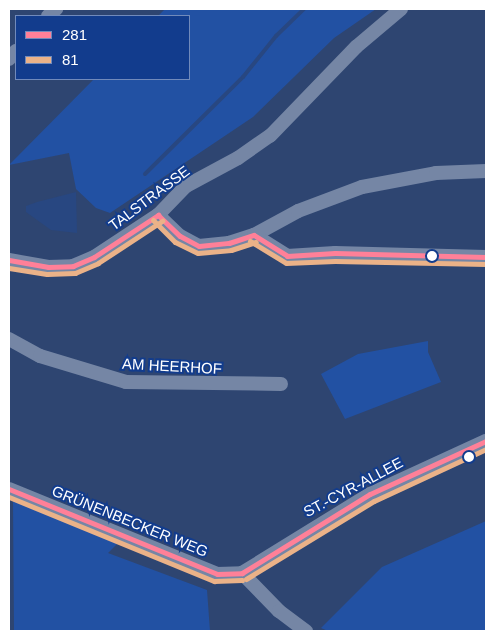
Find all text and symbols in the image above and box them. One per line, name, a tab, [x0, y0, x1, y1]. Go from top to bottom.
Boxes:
legend	[15, 15, 190, 80]
text: 281	[62, 26, 87, 43]
text: 81	[62, 51, 79, 68]
street label: TALSTRASSE	[105, 162, 193, 234]
unlabelled marker	[427, 251, 437, 261]
street label: AM HEERHOF	[122, 354, 222, 378]
unlabelled marker	[464, 452, 474, 462]
street label: ST.-CYR-ALLEE	[300, 453, 406, 521]
street label: GRÜNENBECKER WEG	[49, 481, 211, 561]

